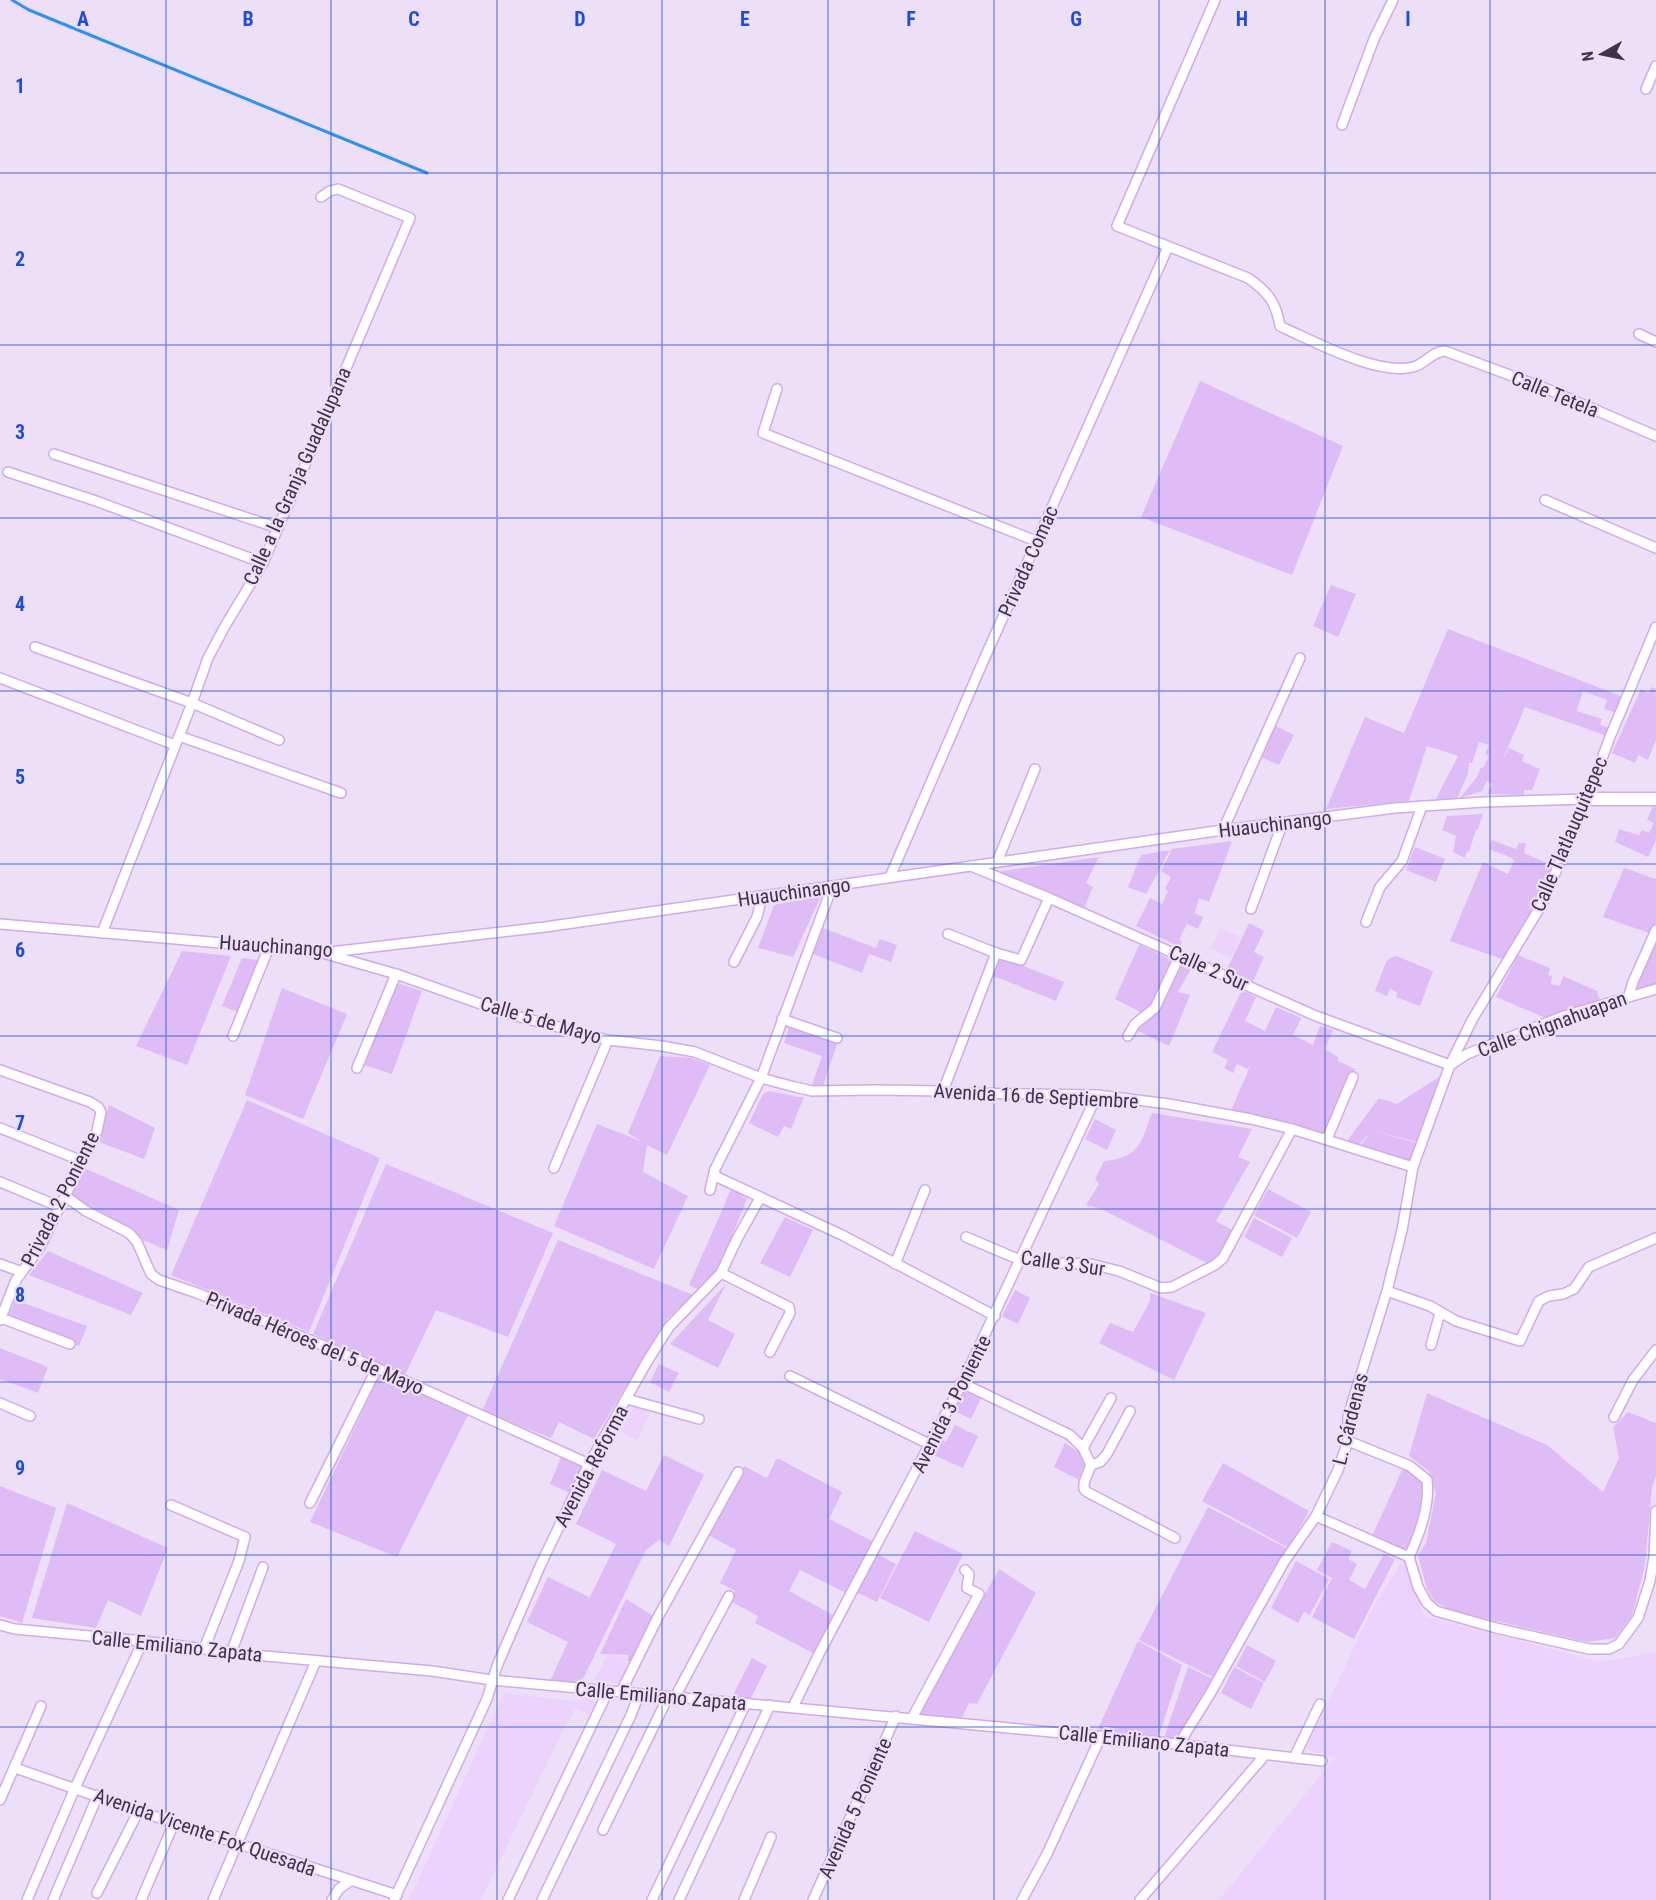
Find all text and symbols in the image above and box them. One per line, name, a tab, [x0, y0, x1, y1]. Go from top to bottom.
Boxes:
text: A	[77, 7, 89, 31]
text: B	[242, 7, 254, 31]
text: C	[408, 7, 420, 31]
text: D	[574, 7, 586, 31]
text: E	[740, 7, 750, 31]
text: F	[906, 7, 916, 31]
text: G	[1070, 7, 1082, 31]
text: H	[1236, 7, 1248, 31]
text: I	[1405, 7, 1411, 31]
north arrow	[1572, 24, 1632, 84]
text: N	[1578, 50, 1598, 63]
text: 1	[15, 74, 25, 98]
text: 2	[15, 247, 25, 271]
street label: Calle a la Granja Guadalupana	[238, 363, 356, 589]
street label: Calle Tetela	[1508, 366, 1602, 422]
text: 3	[15, 420, 25, 444]
street label: Privada Comac	[993, 502, 1063, 620]
text: 4	[15, 592, 25, 616]
street label: Calle Tlatlauquitepec	[1526, 753, 1612, 915]
text: 5	[15, 765, 25, 789]
street label: Huauchinango	[1217, 805, 1333, 843]
street label: Huauchinango	[736, 872, 852, 912]
street label: Huauchinango	[218, 930, 334, 962]
text: 6	[15, 938, 25, 962]
street label: Calle 2 Sur	[1165, 940, 1253, 996]
street label: Calle Chignahuapan	[1474, 986, 1630, 1062]
street label: Calle 5 de Mayo	[478, 991, 604, 1049]
street label: Avenida 16 de Septiembre	[933, 1079, 1139, 1113]
text: 7	[15, 1111, 25, 1135]
street label: Privada 2 Poniente	[16, 1128, 104, 1270]
street label: Calle 3 Sur	[1019, 1245, 1107, 1281]
text: 8	[15, 1283, 25, 1307]
street label: Privada Héroes del 5 de Mayo	[202, 1286, 428, 1400]
street label: Avenida 3 Poniente	[906, 1331, 996, 1477]
street label: L. Cárdenas	[1327, 1371, 1373, 1467]
street label: Avenida Reforma	[549, 1401, 633, 1531]
text: 9	[15, 1456, 25, 1480]
street label: Calle Emiliano Zapata	[90, 1625, 264, 1667]
street label: Calle Emiliano Zapata	[574, 1677, 748, 1715]
street label: Calle Emiliano Zapata	[1057, 1720, 1231, 1762]
street label: Avenida 5 Poniente	[813, 1734, 897, 1882]
street label: Avenida Vicente Fox Quesada	[91, 1783, 319, 1881]

